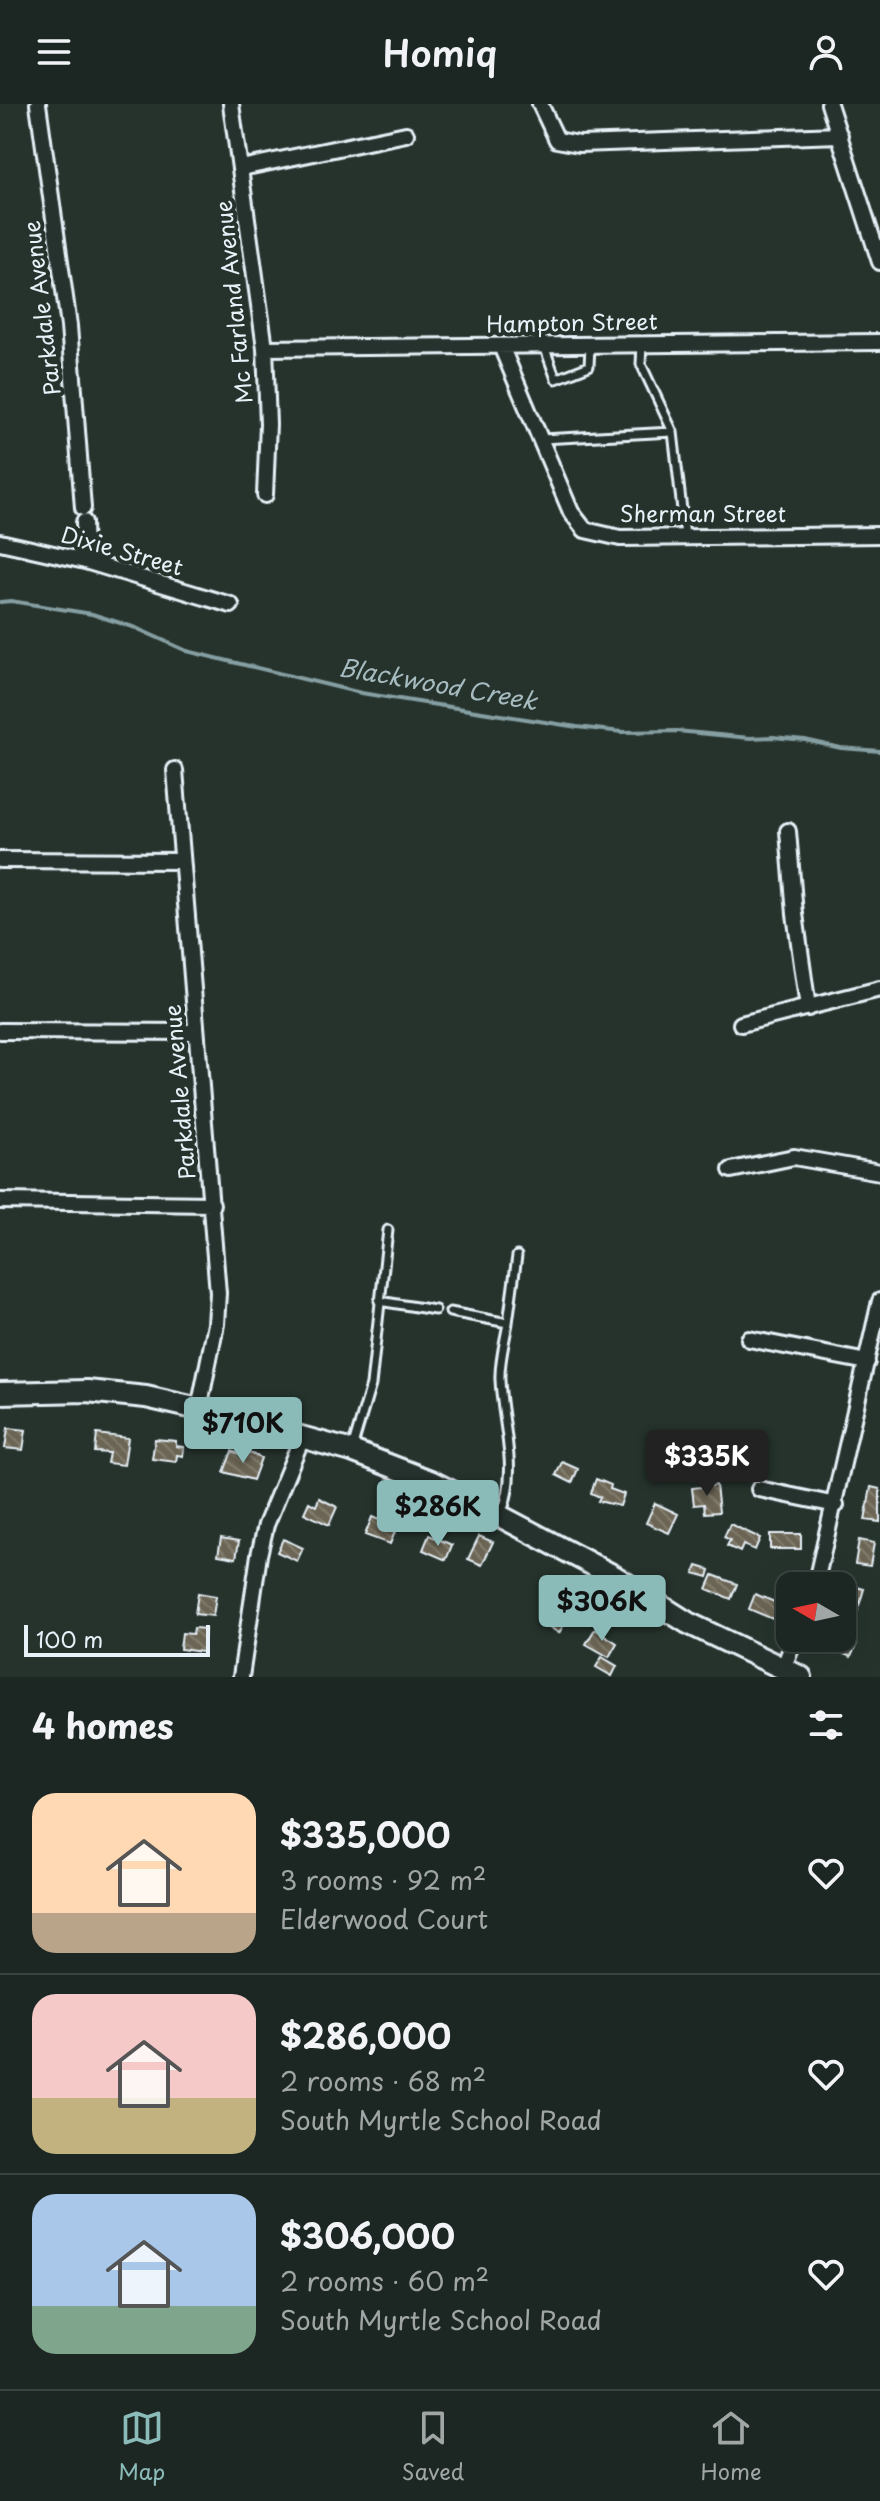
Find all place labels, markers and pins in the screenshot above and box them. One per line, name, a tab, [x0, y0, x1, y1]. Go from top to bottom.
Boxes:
pin: $710K	[187, 1397, 299, 1465]
pin: $335K	[651, 1430, 763, 1498]
pin: $286K	[382, 1480, 494, 1548]
pin: $306K	[546, 1575, 658, 1643]

